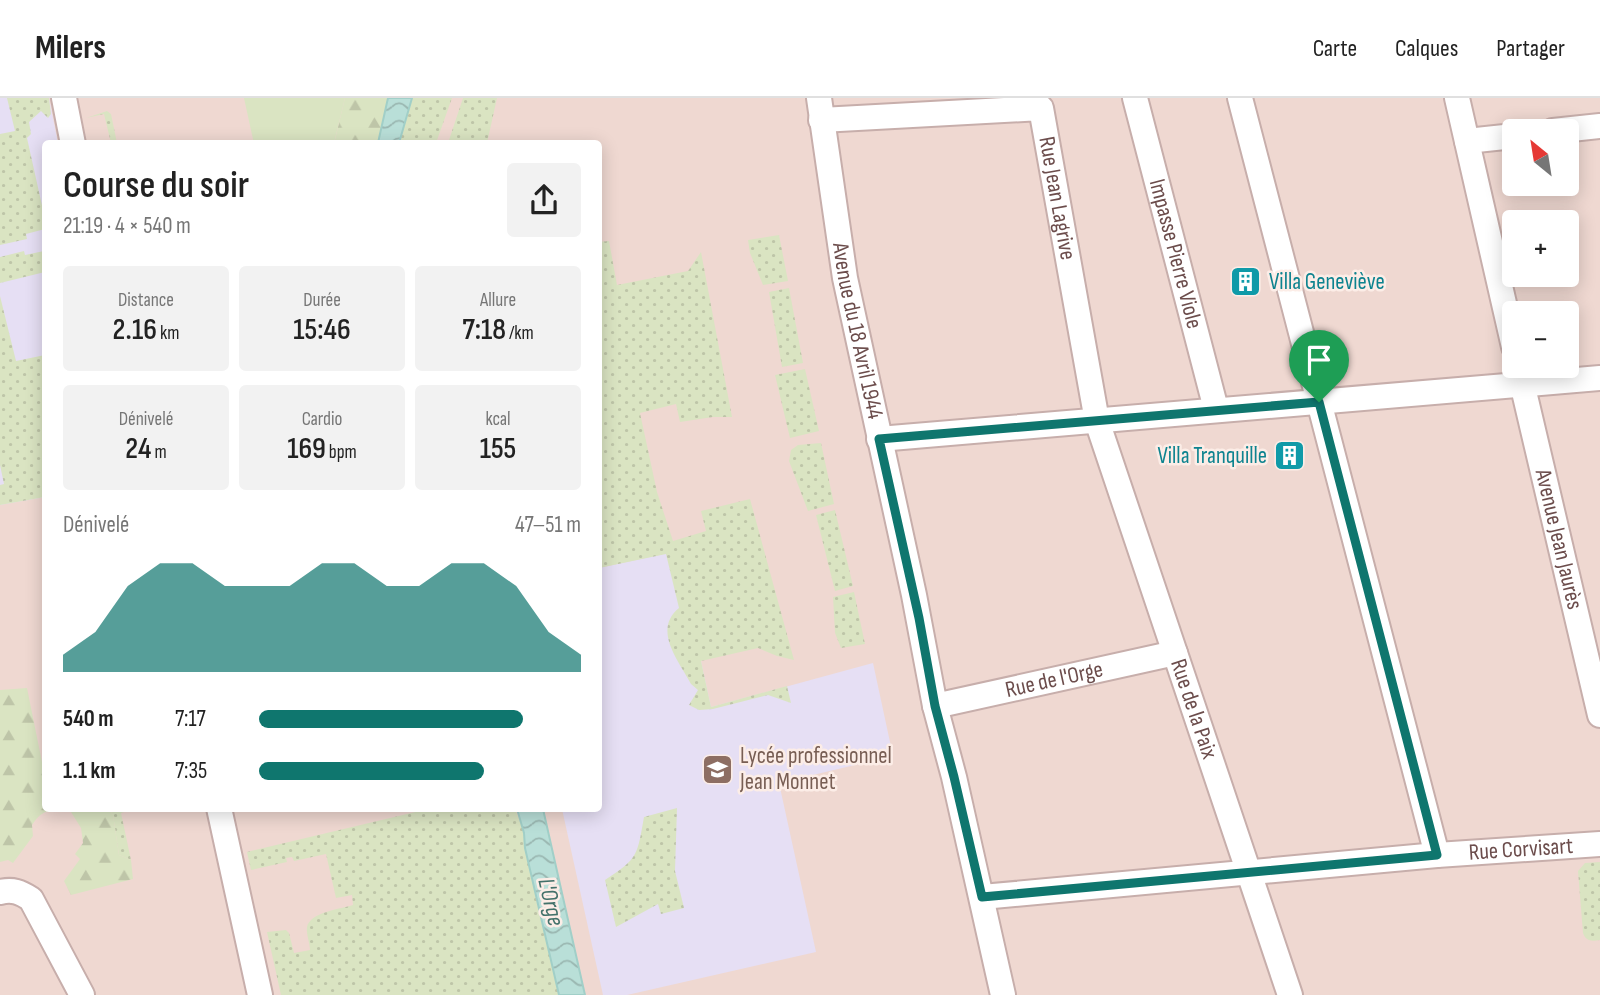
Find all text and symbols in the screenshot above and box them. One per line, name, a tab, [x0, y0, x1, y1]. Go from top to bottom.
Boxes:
text: Milers	[35, 28, 106, 68]
text: Carte	[1313, 34, 1357, 63]
text: Calques	[1395, 34, 1458, 63]
text: Partager	[1496, 34, 1565, 63]
north arrow	[1502, 119, 1578, 196]
map controls	[1502, 119, 1579, 378]
street label: Rue Jean Lagrive	[1032, 134, 1082, 262]
text: Course du soir	[63, 163, 249, 208]
button: share	[507, 163, 581, 237]
street label: Impasse Pierre Viole	[1143, 176, 1209, 332]
button: +	[1502, 210, 1579, 287]
text: 21:19 · 4 × 540 m	[63, 212, 191, 240]
street label: Avenue du 18 Avril 1944	[826, 240, 889, 422]
building icon: Villa Geneviève	[1229, 265, 1263, 299]
place label: Villa Geneviève	[1269, 268, 1385, 296]
text: Distance	[118, 289, 174, 312]
text: Durée	[303, 289, 341, 312]
text: Allure	[480, 289, 516, 312]
button: −	[1502, 301, 1579, 378]
text: 2.16	[113, 312, 157, 348]
text: 15:46	[293, 312, 351, 348]
text: 7:18	[462, 312, 506, 348]
text: km	[157, 322, 179, 345]
text: /km	[506, 322, 534, 345]
pin	[1289, 330, 1349, 402]
icon: arrive	[1300, 341, 1338, 379]
text: Dénivelé	[119, 408, 173, 431]
text: Cardio	[302, 408, 342, 431]
text: kcal	[485, 408, 511, 431]
text: 24	[125, 431, 151, 467]
text: 169	[287, 431, 326, 467]
text: 155	[480, 431, 516, 467]
building icon: Villa Tranquille	[1273, 439, 1307, 473]
text: m	[151, 441, 167, 464]
text: bpm	[326, 441, 357, 464]
place label: Villa Tranquille	[1157, 442, 1267, 470]
street label: Avenue Jean Jaurès	[1528, 465, 1589, 612]
text: Dénivelé	[63, 511, 129, 539]
text: 47–51 m	[515, 511, 581, 539]
street label: Rue de l'Orge	[1003, 655, 1106, 704]
street label: Rue de la Paix	[1164, 655, 1224, 763]
text: 540 m	[63, 705, 114, 733]
text: 7:17	[175, 705, 206, 733]
place label: Lycée professionnel Jean Monnet	[739, 742, 892, 796]
school or university icon: Lycée professionnel Jean Monnet	[700, 752, 734, 786]
text: 1.1 km	[63, 757, 116, 785]
text: 7:35	[175, 757, 207, 785]
street label: Rue Corvisart	[1468, 832, 1574, 867]
water label: L'Orge	[531, 875, 571, 929]

